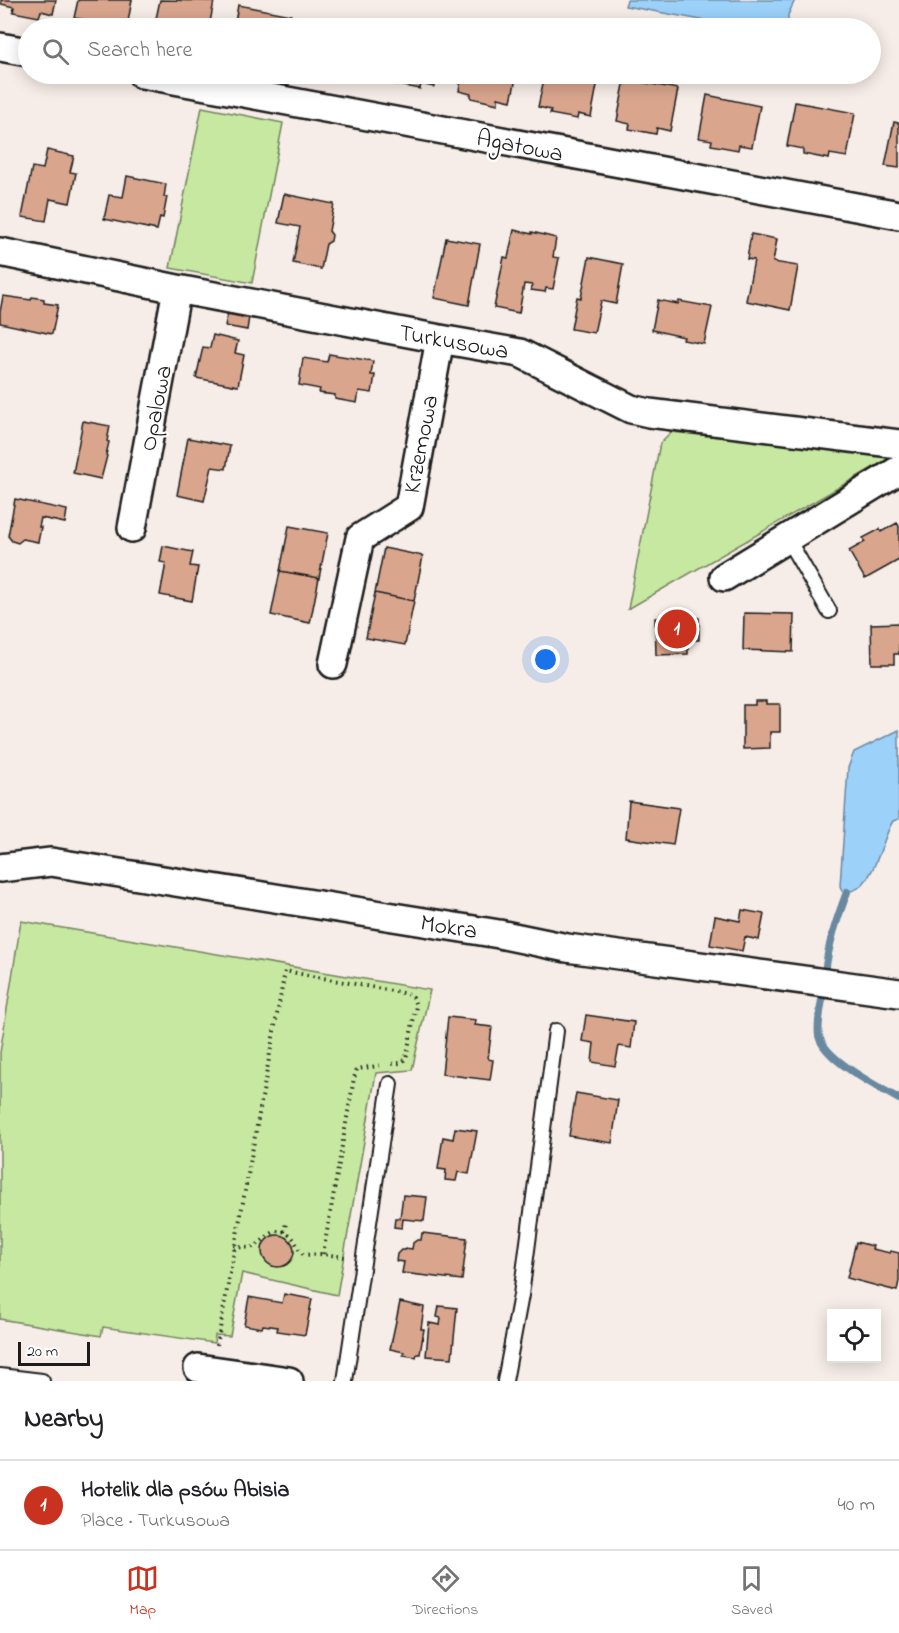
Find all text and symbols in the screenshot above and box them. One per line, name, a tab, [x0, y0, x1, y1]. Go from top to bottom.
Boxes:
search box	[18, 18, 881, 84]
icon: search	[39, 35, 72, 68]
text: Search here	[87, 35, 192, 67]
street label: Agatowa	[473, 122, 566, 173]
street label: Turkusowa	[396, 317, 511, 370]
street label: Opalowa	[132, 362, 183, 455]
street label: Krzemowa	[396, 392, 449, 497]
pin: 1	[658, 606, 696, 652]
your location	[531, 645, 560, 674]
street label: Mokra	[418, 907, 480, 950]
map controls	[827, 1309, 881, 1363]
button: locate	[827, 1309, 881, 1363]
scale bar	[18, 1339, 90, 1366]
text: 20 m	[27, 1340, 58, 1364]
text: Nearby	[24, 1401, 103, 1439]
text: Hotelik dla psów Abisia	[81, 1475, 289, 1507]
text: 1	[40, 1491, 47, 1520]
text: 40 m	[838, 1491, 875, 1520]
text: Place · Turkusowa	[81, 1507, 230, 1536]
tab: Map	[126, 1562, 159, 1622]
tab: Directions	[412, 1562, 478, 1622]
tab: Saved	[731, 1562, 773, 1622]

